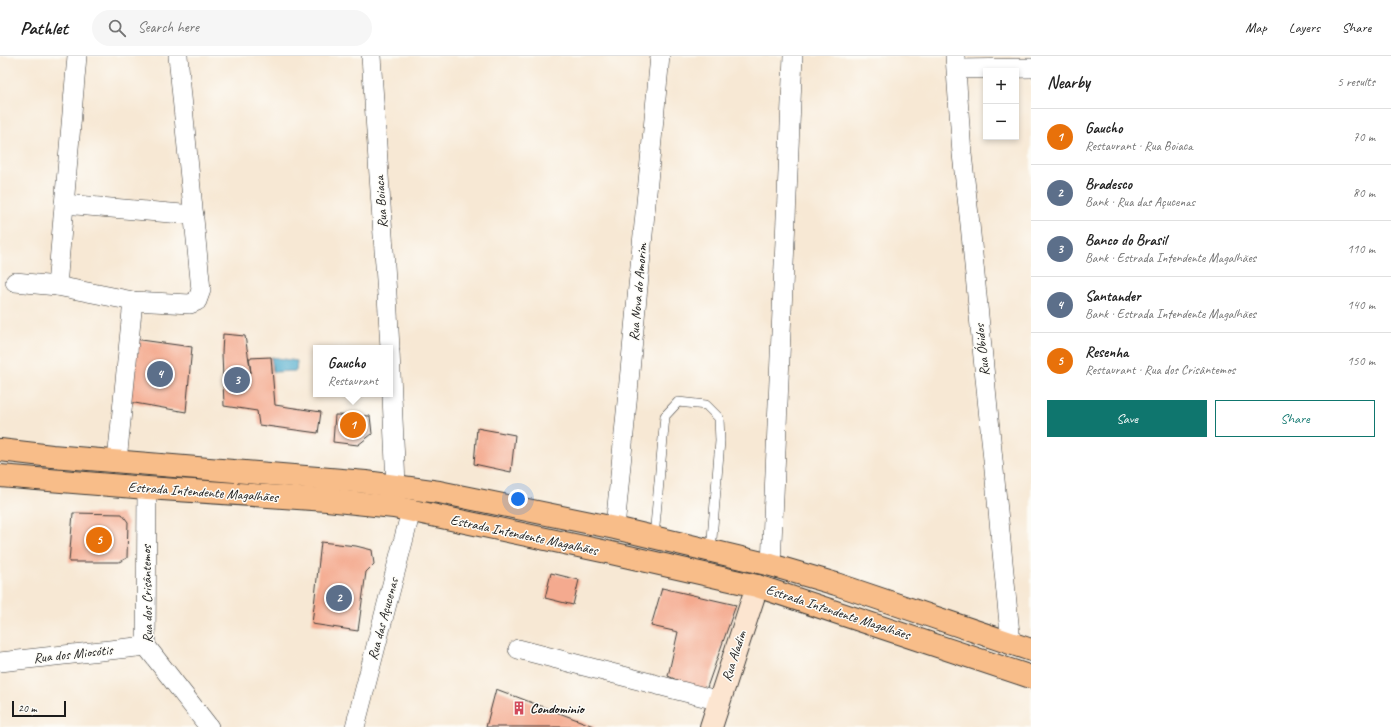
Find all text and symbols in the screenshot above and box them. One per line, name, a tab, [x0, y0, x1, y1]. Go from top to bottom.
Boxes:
search box	[92, 10, 372, 46]
text: Pathlet	[20, 16, 68, 40]
icon: search	[106, 17, 128, 39]
text: Search here	[138, 18, 199, 37]
text: Map	[1245, 19, 1267, 36]
text: Layers	[1289, 19, 1320, 36]
text: Share	[1342, 19, 1371, 36]
map controls	[983, 68, 1019, 140]
button: +	[983, 68, 1019, 104]
text: Nearby	[1047, 72, 1090, 93]
text: 5 results	[1337, 74, 1375, 90]
button: −	[983, 104, 1019, 140]
text: Gaucho	[1085, 119, 1123, 138]
text: 1	[1057, 129, 1063, 145]
text: 70 m	[1353, 129, 1375, 145]
text: Restaurant · Rua Boiaca	[1085, 138, 1193, 154]
street label: Rua Boiaca	[371, 174, 391, 229]
text: Bradesco	[1085, 175, 1132, 194]
text: 2	[1057, 185, 1063, 201]
text: 80 m	[1353, 185, 1375, 201]
text: Bank · Rua das Açucenas	[1085, 194, 1195, 210]
text: Banco do Brasil	[1085, 231, 1167, 250]
street label: Rua Nova do Amorim	[625, 241, 651, 342]
text: 3	[1057, 241, 1063, 257]
text: 110 m	[1347, 241, 1375, 257]
text: Bank · Estrada Intendente Magalhães	[1085, 250, 1256, 266]
text: Santander	[1085, 287, 1140, 306]
text: 4	[1057, 297, 1063, 313]
text: 140 m	[1347, 297, 1375, 313]
text: Bank · Estrada Intendente Magalhães	[1085, 306, 1256, 322]
street label: Rua Óbidos	[971, 322, 993, 377]
text: Resenha	[1085, 343, 1128, 362]
popup	[313, 345, 393, 397]
text: 5	[1057, 353, 1063, 369]
text: 150 m	[1347, 353, 1375, 369]
text: Gaucho	[328, 354, 365, 373]
pin: 4	[147, 359, 173, 389]
text: Restaurant · Rua dos Crisântemos	[1085, 362, 1235, 378]
pin: 3	[224, 365, 250, 395]
text: Restaurant	[328, 373, 378, 389]
button: Save	[1047, 400, 1207, 437]
button: Share	[1215, 400, 1375, 437]
pin: 1	[340, 410, 366, 440]
street label: Estrada Intendente Magalhães	[128, 478, 280, 506]
your location	[508, 489, 528, 509]
street label: Estrada Intendente Magalhães	[449, 511, 600, 559]
pin: 5	[86, 525, 112, 555]
street label: Rua dos Crisântemos	[138, 544, 156, 643]
street label: Rua das Açucenas	[364, 575, 402, 662]
street label: Estrada Intendente Magalhães	[764, 581, 913, 644]
pin: 2	[326, 583, 352, 613]
street label: Rua Aladim	[718, 627, 751, 684]
street label: Rua dos Miosótis	[33, 641, 115, 667]
scale bar	[12, 699, 66, 718]
building icon: Condominio	[511, 700, 527, 716]
place label: Condominio	[530, 700, 586, 717]
text: 20 m	[18, 701, 37, 715]

